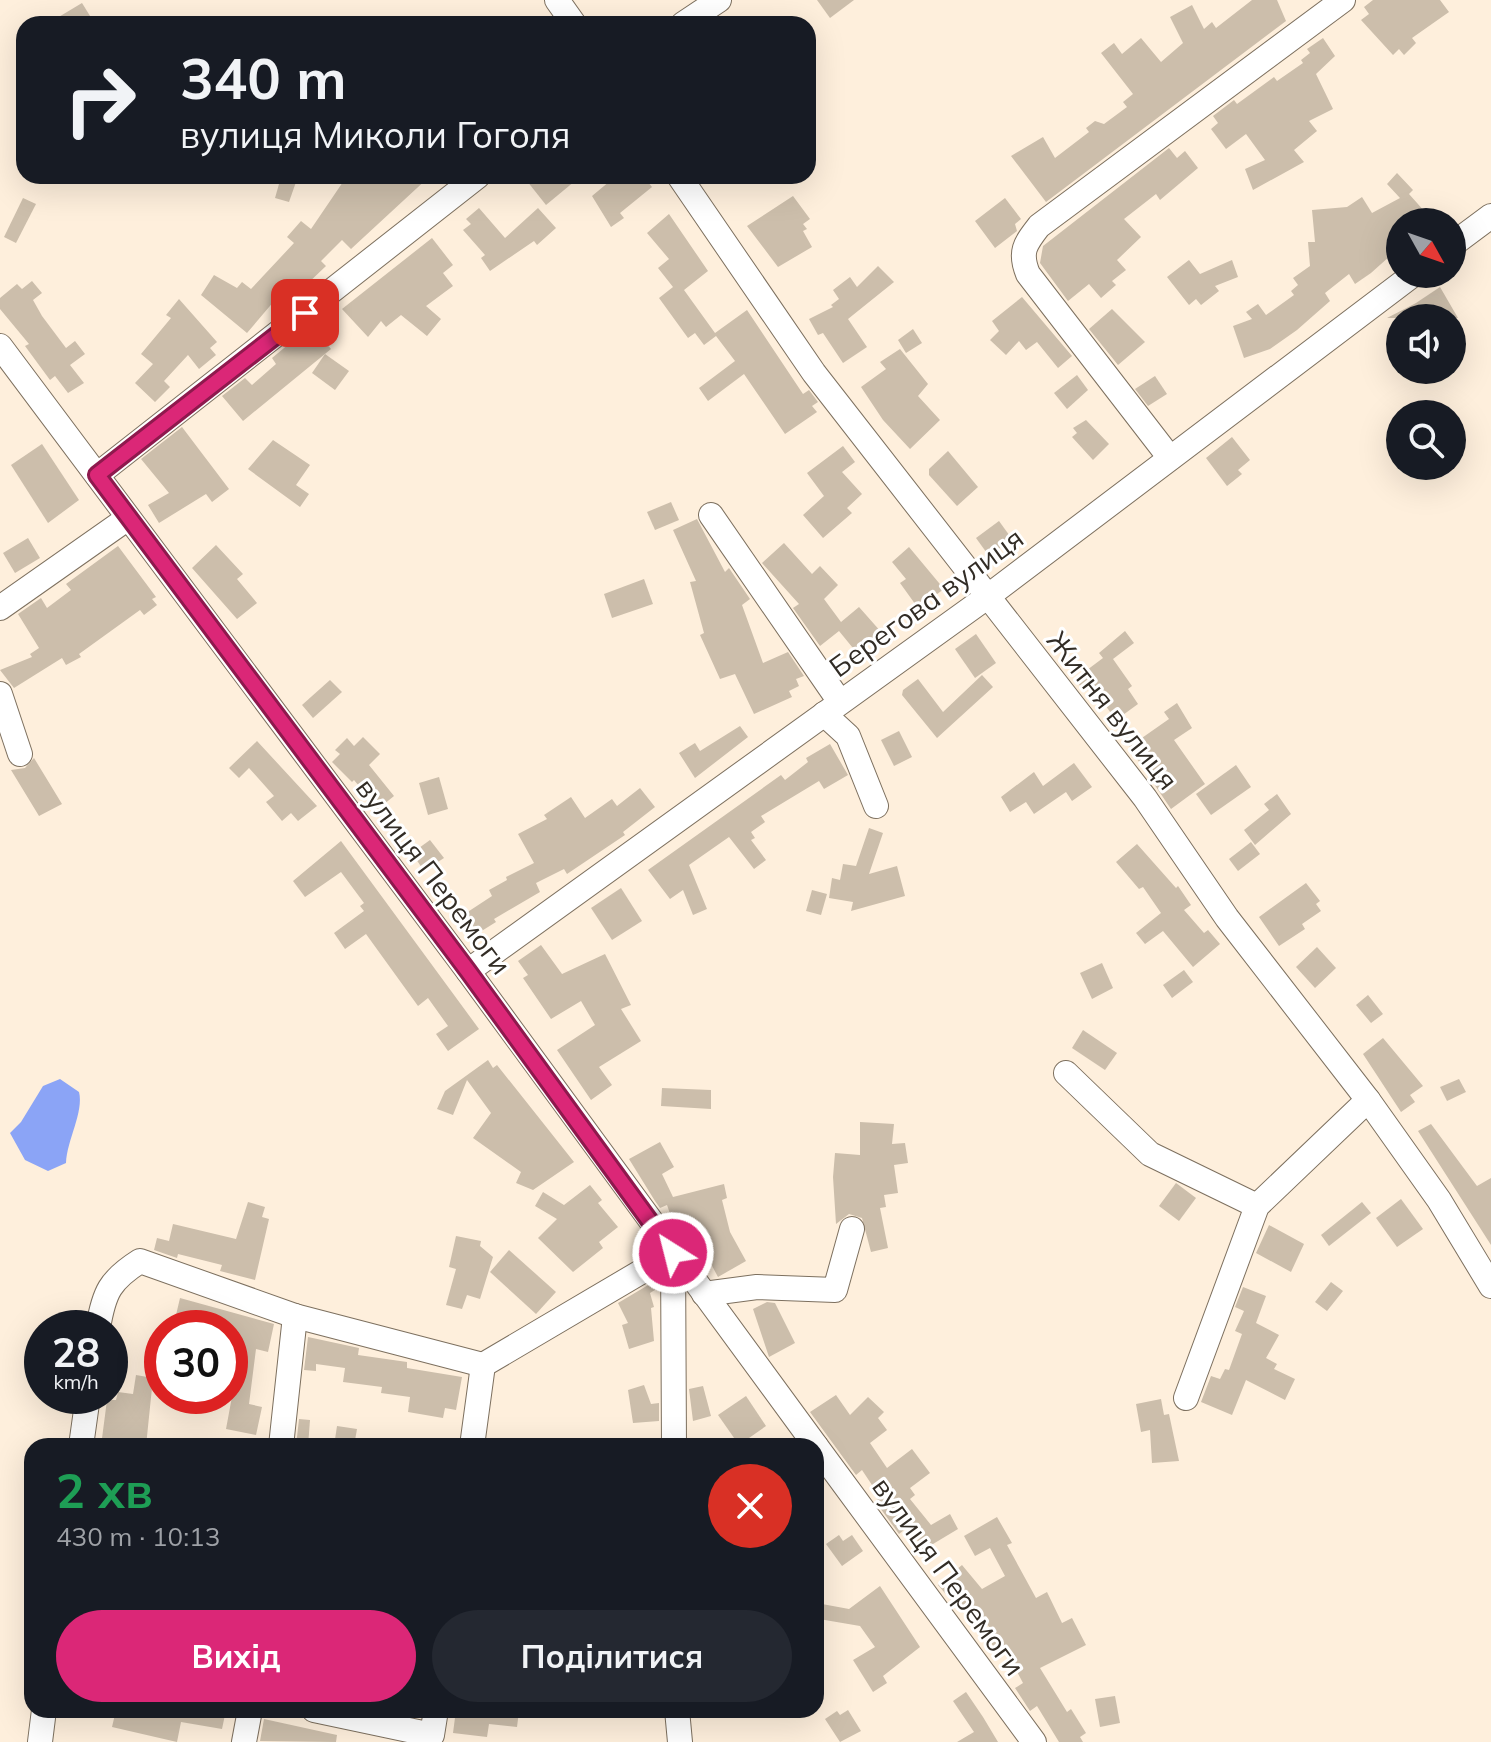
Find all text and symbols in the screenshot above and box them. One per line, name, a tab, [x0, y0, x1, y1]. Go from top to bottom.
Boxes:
text: 340 m	[180, 43, 347, 113]
icon: right	[48, 48, 152, 152]
text: вулиця Миколи Гоголя	[180, 112, 570, 157]
north arrow	[1386, 208, 1466, 288]
map controls	[1386, 208, 1466, 480]
pin	[271, 279, 339, 347]
icon: arrive	[283, 291, 327, 335]
button: sound	[1386, 304, 1466, 384]
button: search	[1386, 400, 1466, 480]
street label: Берегова вулиця	[822, 520, 1030, 684]
street label: Житня вулиця	[1040, 623, 1186, 797]
street label: вулиця Перемоги	[349, 771, 519, 981]
position arrow	[631, 1211, 715, 1295]
speed limit sign: 30	[144, 1310, 248, 1414]
text: 28	[52, 1327, 100, 1377]
text: km/h	[53, 1369, 99, 1394]
text: 2 хв	[56, 1460, 153, 1520]
button: close	[708, 1464, 792, 1548]
street label: вулиця Перемоги	[865, 1470, 1033, 1682]
text: 430 m · 10:13	[56, 1520, 220, 1553]
button: Вихід	[56, 1610, 416, 1702]
button: Поділитися	[432, 1610, 792, 1702]

